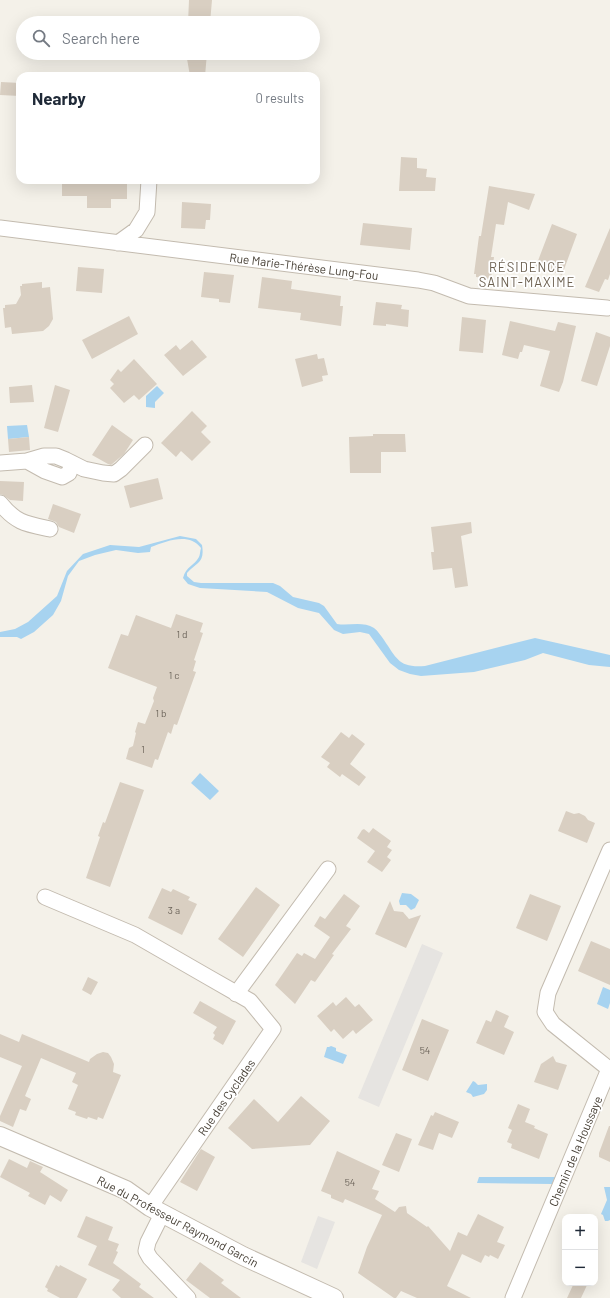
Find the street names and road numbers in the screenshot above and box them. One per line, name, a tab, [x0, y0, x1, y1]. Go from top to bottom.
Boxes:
street label: Rue Marie-Thérèse Lung-Fou	[229, 250, 379, 282]
street label: Rue des Cyclades	[194, 1056, 258, 1138]
street label: Chemin de la Houssaye	[545, 1094, 605, 1208]
street label: Rue du Professeur Raymond Garcin	[95, 1172, 261, 1270]

